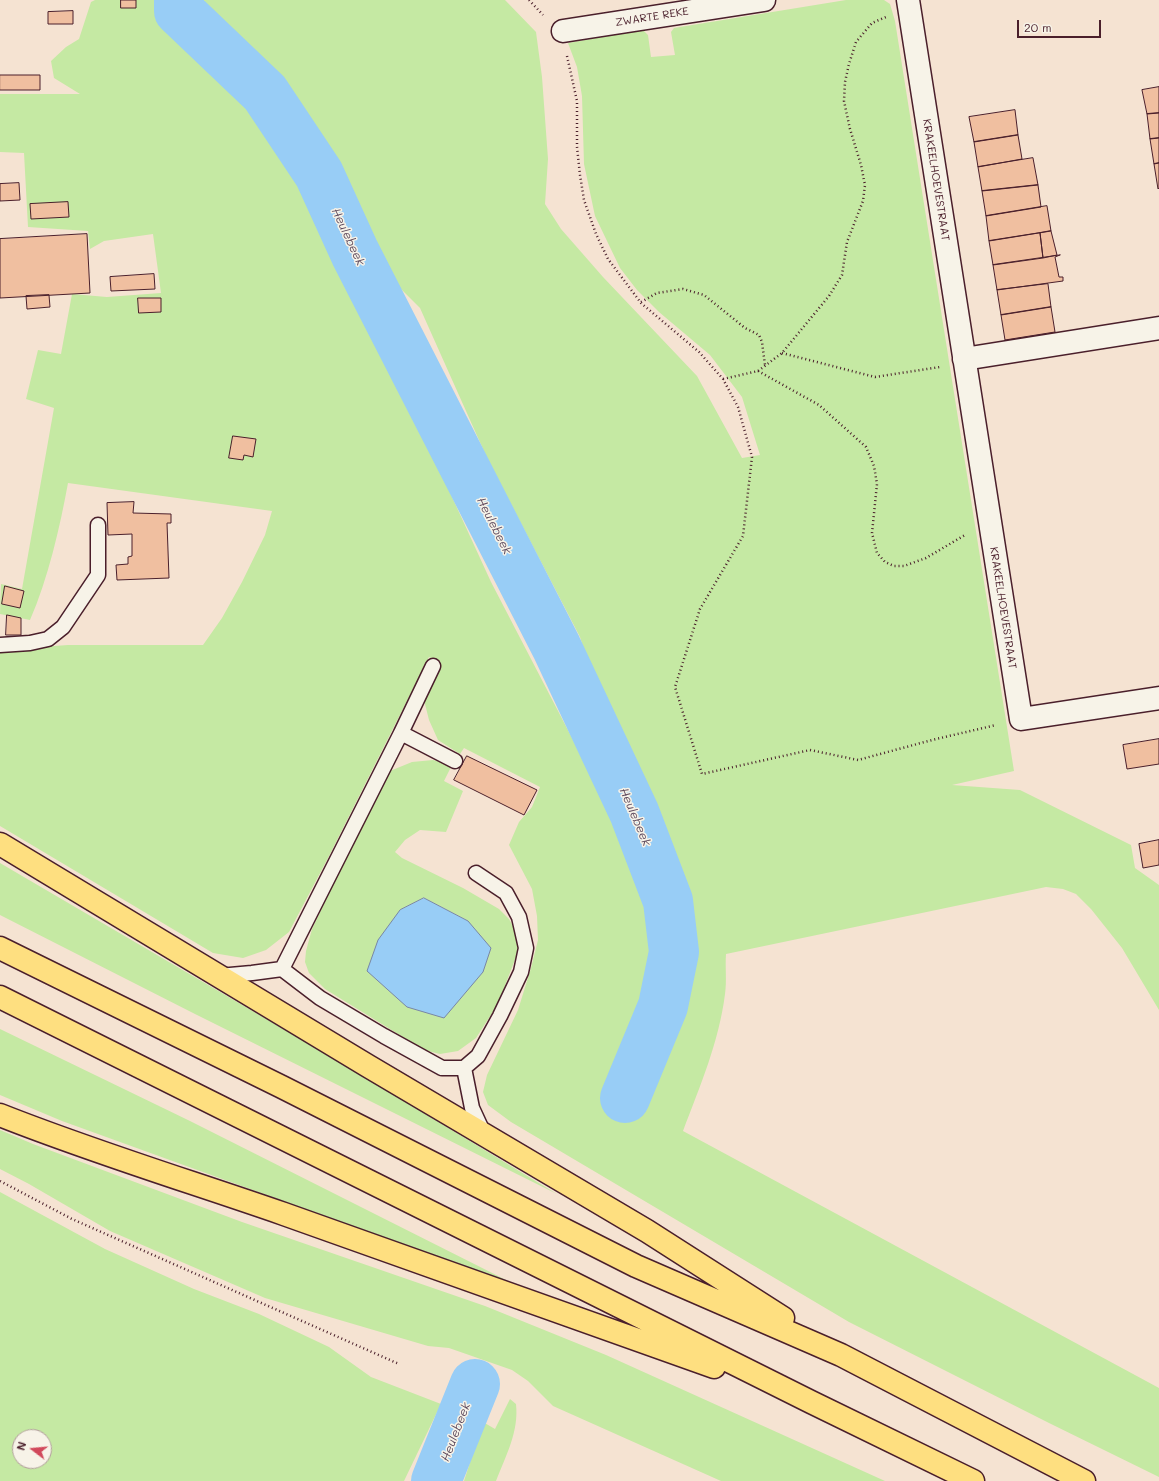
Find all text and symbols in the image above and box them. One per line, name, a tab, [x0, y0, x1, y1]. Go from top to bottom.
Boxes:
street label: ZWARTE REKE	[614, 5, 690, 29]
scale bar	[1019, 12, 1103, 38]
text: 20 m	[1024, 19, 1052, 35]
street label: KRAKEELHOEVESTRAAT	[920, 118, 952, 242]
water label: Heulebeek	[328, 206, 368, 268]
water label: Heulebeek	[474, 495, 514, 557]
street label: KRAKEELHOEVESTRAAT	[987, 546, 1019, 670]
water label: Heulebeek	[616, 786, 654, 848]
water label: Heulebeek	[438, 1401, 474, 1463]
north arrow	[12, 1429, 52, 1469]
text: N	[13, 1440, 29, 1452]

